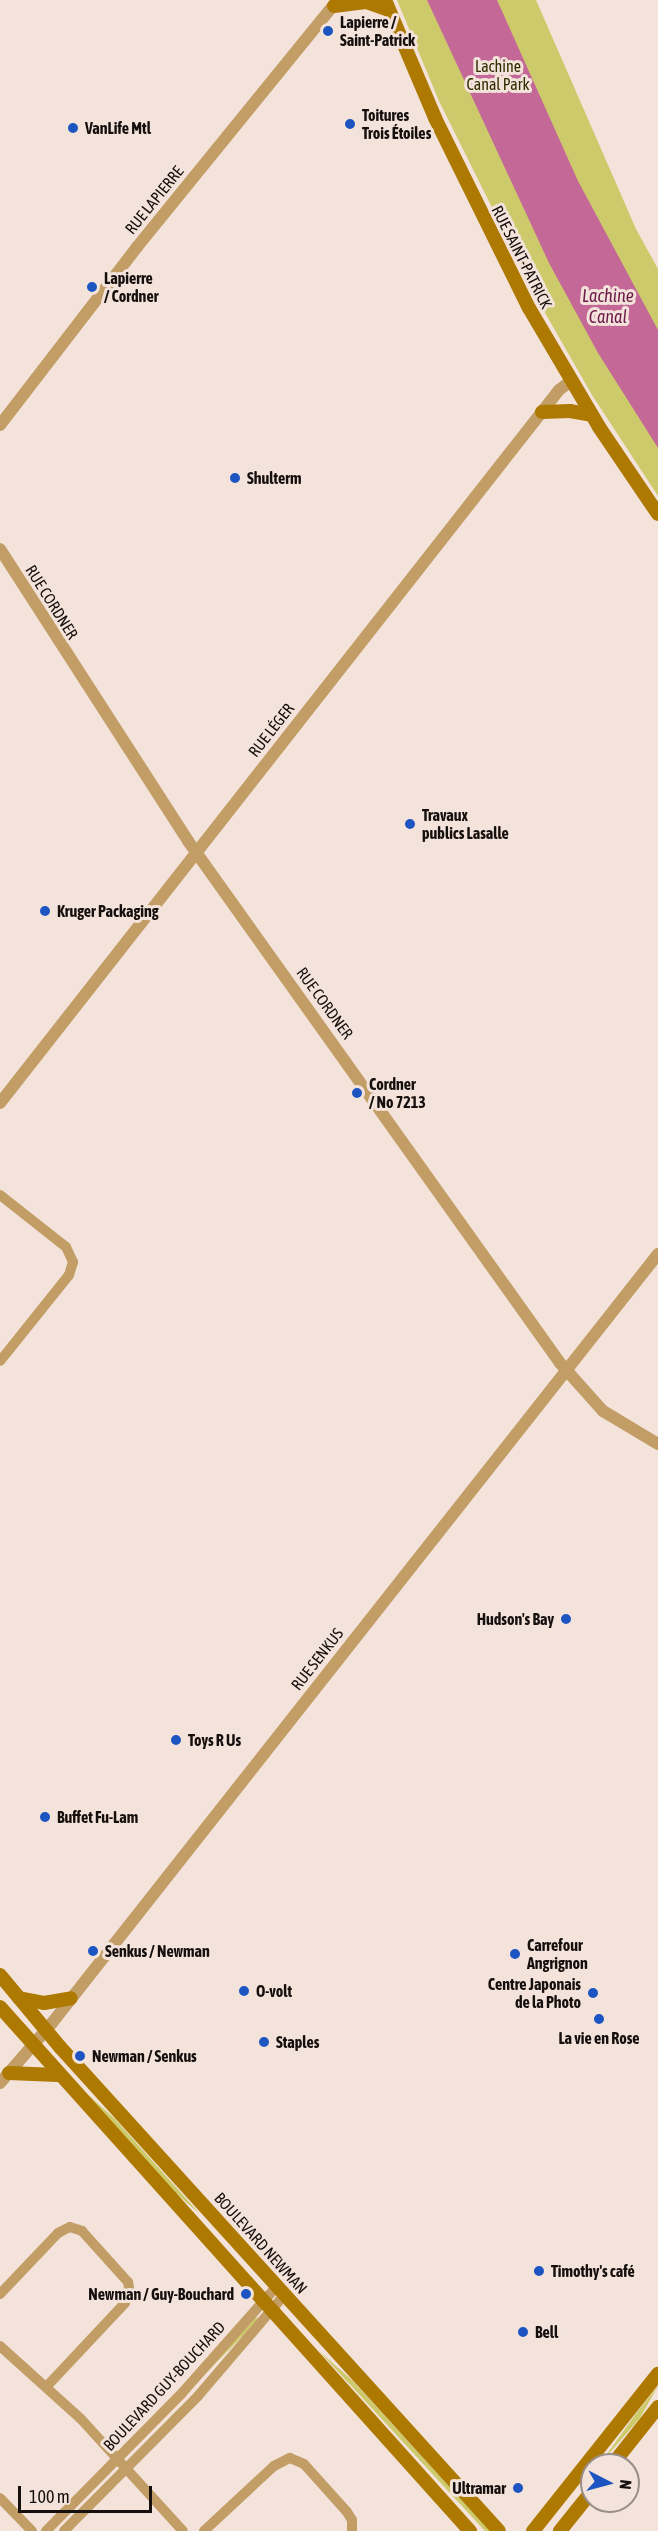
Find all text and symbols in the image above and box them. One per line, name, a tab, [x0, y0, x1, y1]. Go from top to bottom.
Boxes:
place label: Lapierre / Saint-Patrick	[340, 12, 415, 50]
marker: Lapierre / Saint-Patrick	[321, 24, 335, 38]
park label: Lachine Canal Park	[467, 56, 529, 94]
place label: Toitures Trois Étoiles	[362, 105, 431, 143]
marker: Toitures Trois Étoiles	[343, 117, 357, 131]
place label: VanLife Mtl	[85, 118, 151, 138]
marker: VanLife Mtl	[66, 121, 80, 135]
street label: RUE LAPIERRE	[121, 162, 187, 238]
street label: RUE SAINT-PATRICK	[488, 202, 556, 312]
place label: Lapierre / Cordner	[104, 268, 158, 306]
marker: Lapierre / Cordner	[85, 280, 99, 294]
water label: Lachine Canal	[582, 286, 634, 328]
place label: Shulterm	[247, 468, 301, 488]
marker: Shulterm	[228, 471, 242, 485]
street label: RUE CORDNER	[22, 561, 82, 643]
street label: RUE LÉGER	[244, 699, 298, 761]
place label: Travaux publics Lasalle	[422, 805, 509, 843]
marker: Travaux publics Lasalle	[403, 817, 417, 831]
place label: Kruger Packaging	[57, 901, 159, 921]
marker: Kruger Packaging	[38, 904, 52, 918]
street label: RUE CORDNER	[293, 963, 357, 1043]
place label: Cordner / No 7213	[369, 1074, 426, 1112]
marker: Cordner / No 7213	[350, 1086, 364, 1100]
place label: Hudson's Bay	[477, 1609, 554, 1629]
marker: Hudson's Bay	[559, 1612, 573, 1626]
street label: RUE SENKUS	[287, 1624, 347, 1694]
place label: Toys R Us	[188, 1730, 241, 1750]
marker: Toys R Us	[169, 1733, 183, 1747]
place label: Buffet Fu-Lam	[57, 1807, 138, 1827]
marker: Buffet Fu-Lam	[38, 1810, 52, 1824]
place label: Carrefour Angrignon	[527, 1935, 588, 1973]
place label: Senkus / Newman	[105, 1941, 210, 1961]
marker: Senkus / Newman	[86, 1944, 100, 1958]
marker: Carrefour Angrignon	[508, 1947, 522, 1961]
place label: Centre Japonais de la Photo	[488, 1974, 581, 2012]
place label: O-volt	[256, 1981, 292, 2001]
marker: O-volt	[237, 1984, 251, 1998]
marker: Centre Japonais de la Photo	[586, 1986, 600, 2000]
marker: La vie en Rose	[592, 2012, 606, 2026]
place label: La vie en Rose	[558, 2028, 640, 2048]
place label: Staples	[276, 2032, 319, 2052]
marker: Staples	[257, 2035, 271, 2049]
place label: Newman / Senkus	[92, 2046, 197, 2066]
marker: Newman / Senkus	[73, 2049, 87, 2063]
street label: BOULEVARD NEWMAN	[210, 2188, 312, 2298]
place label: Timothy's café	[551, 2261, 635, 2281]
marker: Timothy's café	[532, 2264, 546, 2278]
place label: Newman / Guy-Bouchard	[88, 2284, 234, 2304]
marker: Newman / Guy-Bouchard	[239, 2287, 253, 2301]
street label: BOULEVARD GUY-BOUCHARD	[99, 2317, 229, 2455]
place label: Bell	[535, 2322, 558, 2342]
marker: Bell	[516, 2325, 530, 2339]
north arrow	[580, 2453, 640, 2513]
scale bar	[21, 2474, 154, 2512]
place label: Ultramar	[452, 2478, 506, 2498]
text: N	[616, 2479, 635, 2490]
marker: Ultramar	[511, 2481, 525, 2495]
text: 100 m	[29, 2486, 70, 2507]

